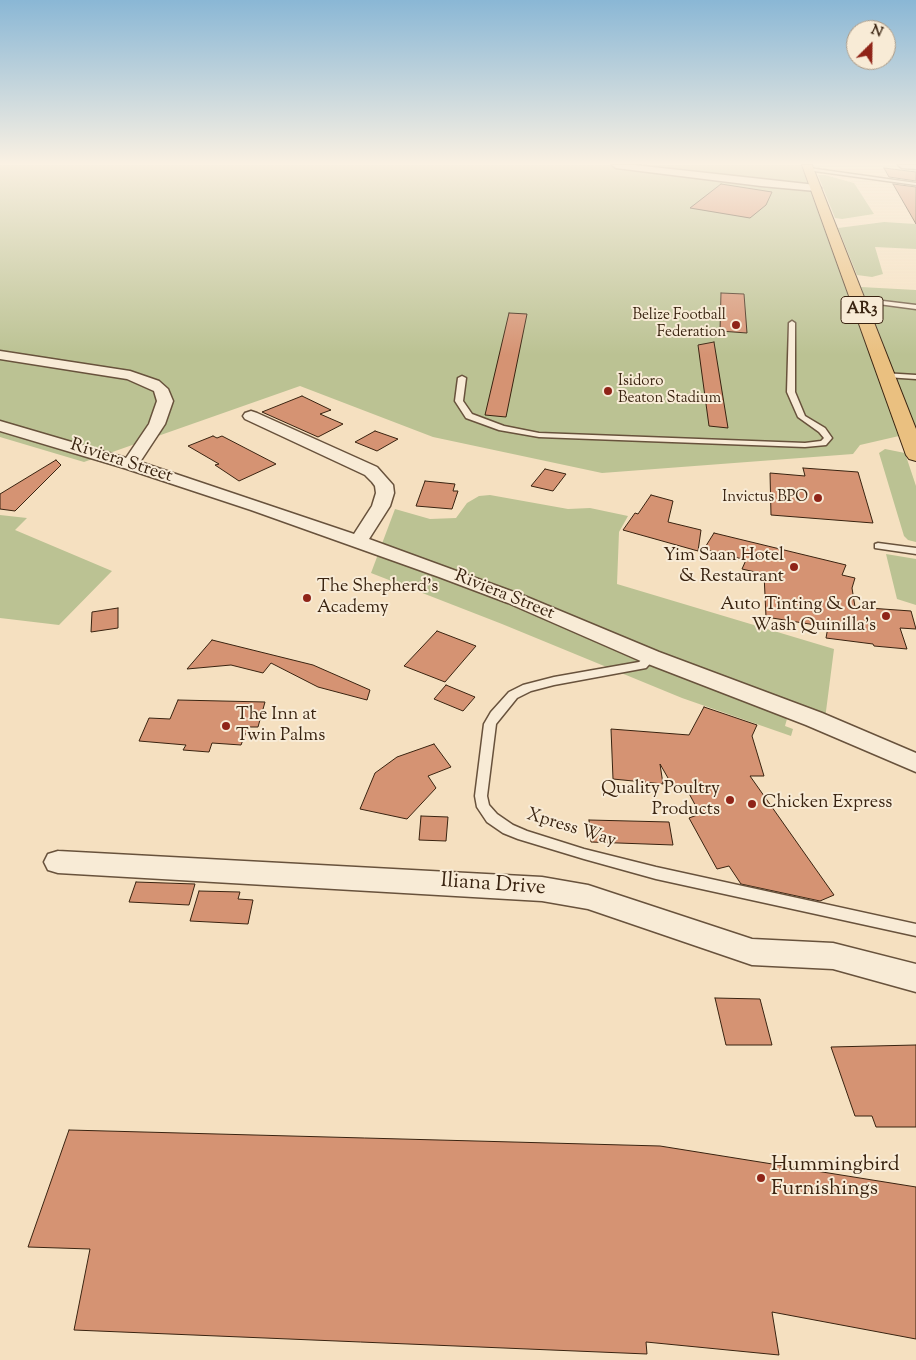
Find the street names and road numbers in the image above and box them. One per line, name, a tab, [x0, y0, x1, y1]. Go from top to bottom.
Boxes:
road number: AR3	[841, 296, 883, 324]
street label: Riviera Street	[67, 435, 175, 489]
street label: Riviera Street	[451, 566, 557, 626]
street label: Xpress Way	[524, 805, 618, 853]
street label: Iliana Drive	[440, 870, 546, 902]

